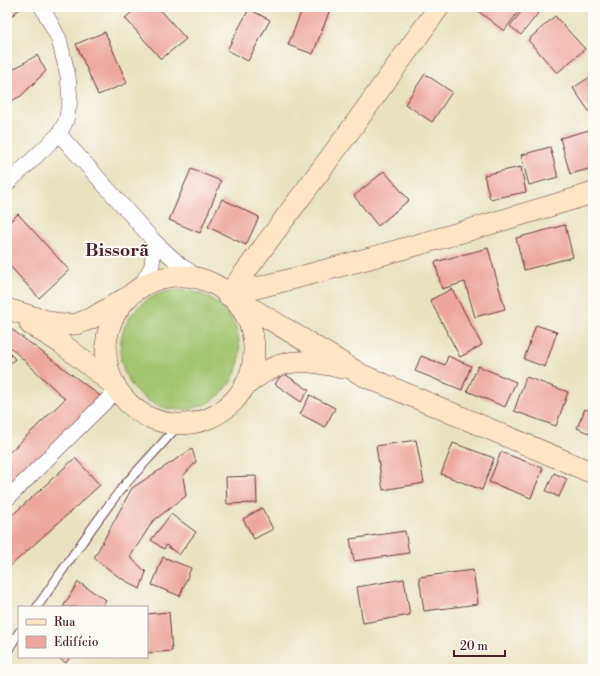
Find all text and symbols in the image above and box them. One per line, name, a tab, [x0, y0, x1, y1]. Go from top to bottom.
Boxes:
district label: Bissorã	[85, 239, 149, 262]
legend	[18, 606, 148, 658]
text: Rua	[54, 615, 76, 630]
scale bar	[454, 632, 505, 658]
text: Edifício	[54, 635, 99, 650]
text: 20 m	[460, 639, 488, 654]

